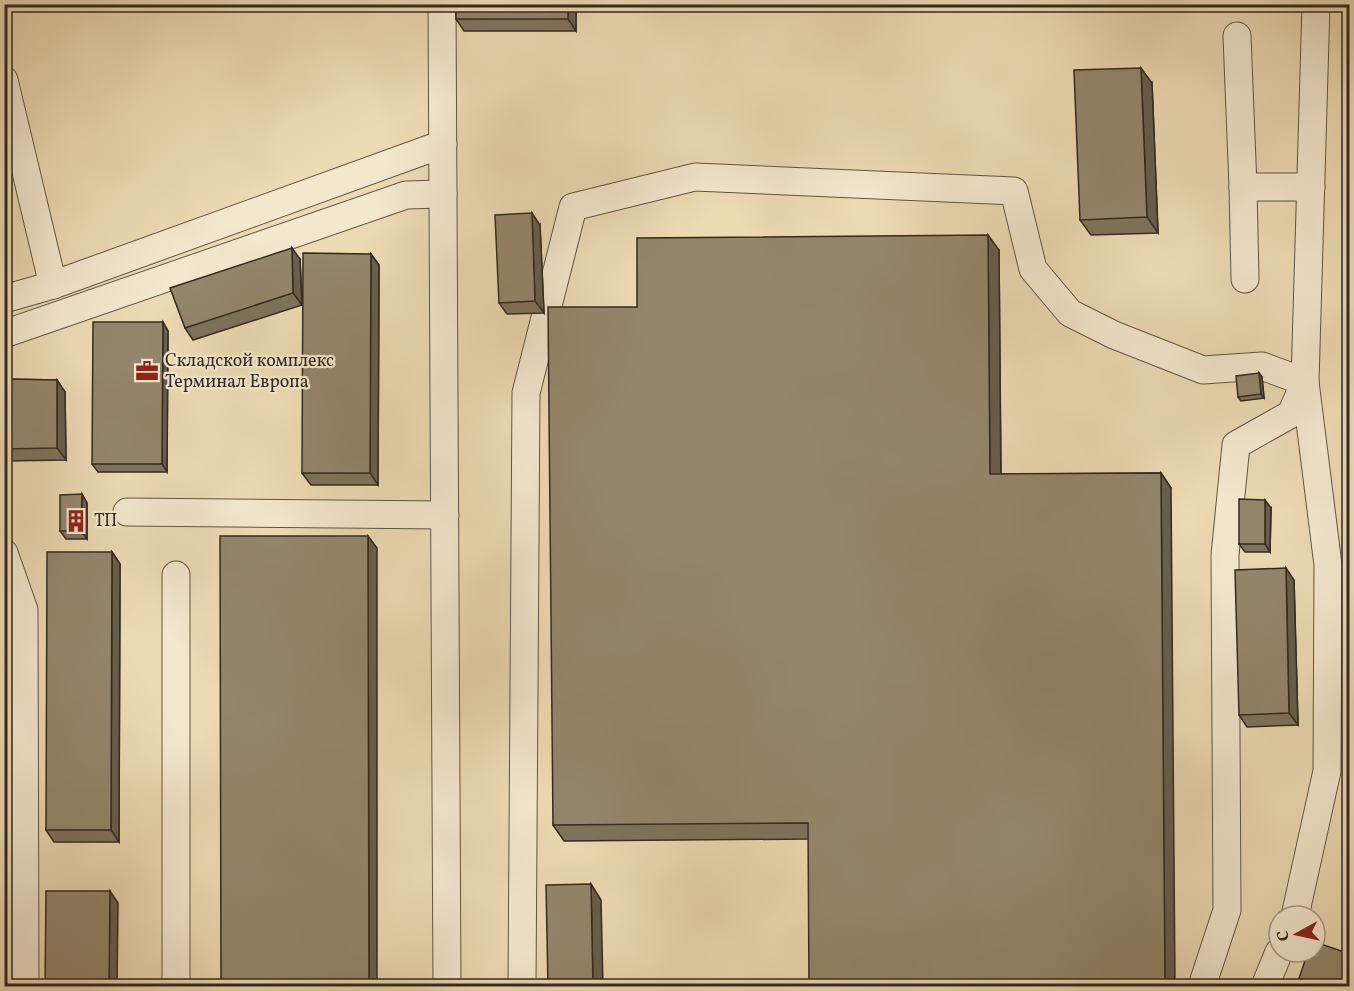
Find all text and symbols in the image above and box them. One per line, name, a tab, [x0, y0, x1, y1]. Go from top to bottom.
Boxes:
place label: Складской комплекс Терминал Европа	[165, 349, 334, 395]
office icon: Складской комплекс Терминал Европа	[134, 358, 160, 384]
building icon: ТП	[63, 508, 89, 534]
place label: ТП	[94, 509, 117, 534]
north arrow	[1267, 904, 1327, 964]
text: С	[1273, 929, 1296, 942]

